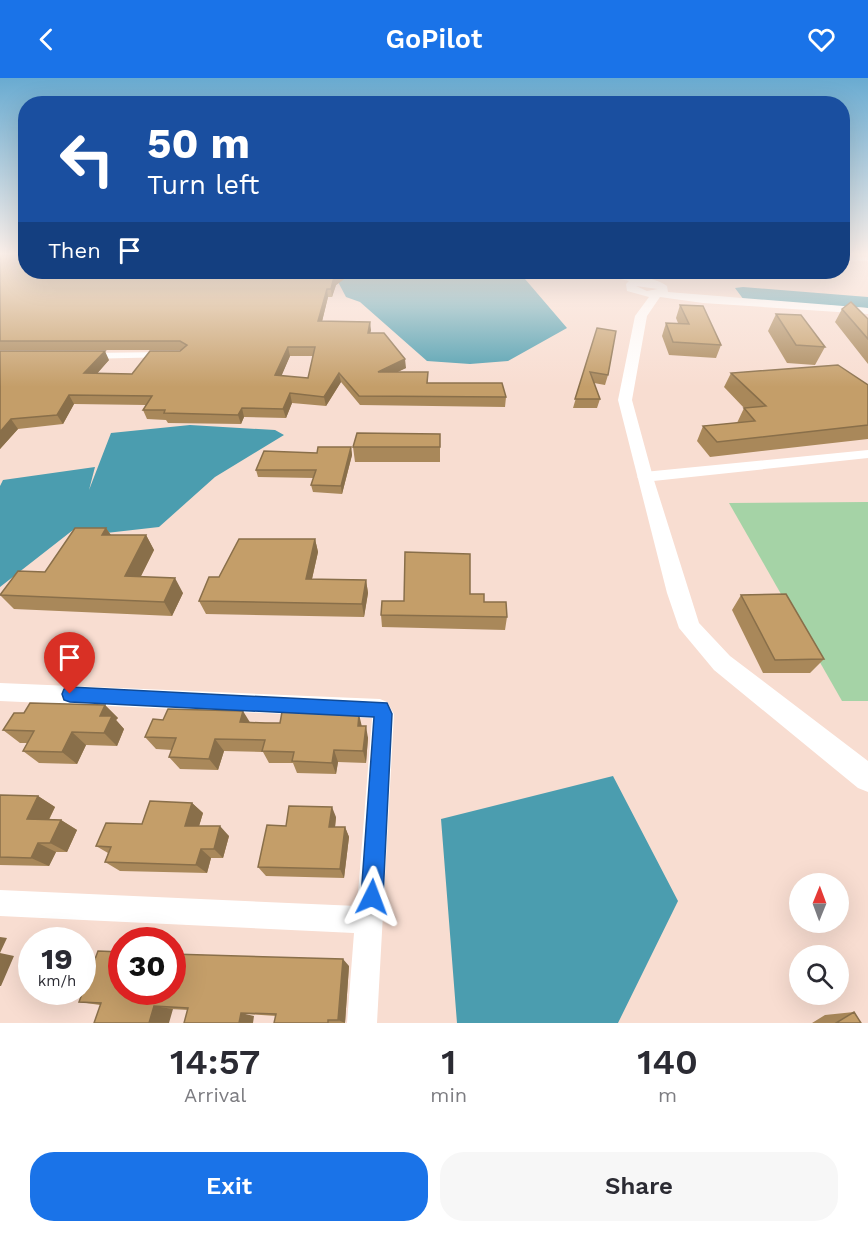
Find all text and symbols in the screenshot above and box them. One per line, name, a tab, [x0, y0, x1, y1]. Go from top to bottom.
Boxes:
icon: back	[30, 23, 63, 56]
text: GoPilot	[386, 23, 482, 55]
icon: heart	[805, 23, 838, 56]
text: 50 m	[147, 119, 250, 168]
icon: left	[48, 120, 126, 198]
text: Turn left	[147, 169, 259, 201]
icon: arrive	[113, 234, 146, 267]
text: Then	[48, 238, 101, 263]
pin	[44, 632, 95, 694]
icon: arrive	[53, 641, 86, 674]
position arrow	[340, 865, 404, 929]
north arrow	[789, 873, 849, 933]
map controls	[789, 873, 849, 1005]
speed limit sign: 30	[108, 927, 186, 1005]
text: 19	[41, 941, 73, 976]
button: search	[789, 945, 849, 1005]
text: km/h	[38, 972, 76, 990]
text: 14:57	[170, 1041, 260, 1083]
text: 1	[441, 1041, 456, 1083]
text: 140	[637, 1041, 698, 1083]
text: Arrival	[184, 1083, 246, 1107]
text: min	[430, 1083, 467, 1107]
text: m	[658, 1083, 677, 1107]
button: Exit	[30, 1152, 428, 1221]
button: Share	[440, 1152, 838, 1221]

